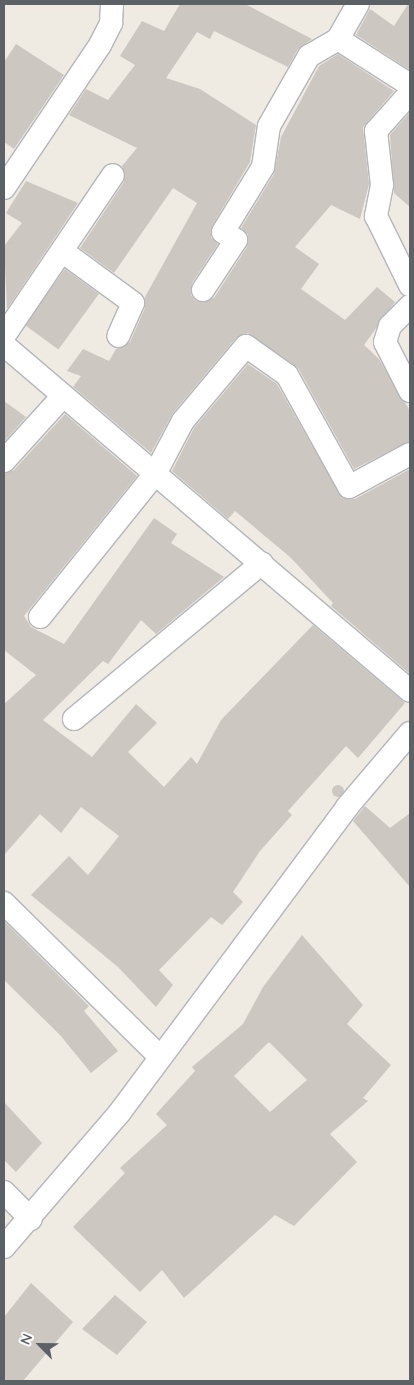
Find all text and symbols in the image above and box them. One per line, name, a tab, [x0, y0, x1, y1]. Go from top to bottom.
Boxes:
north arrow	[15, 1320, 65, 1370]
text: N	[16, 1331, 36, 1347]

